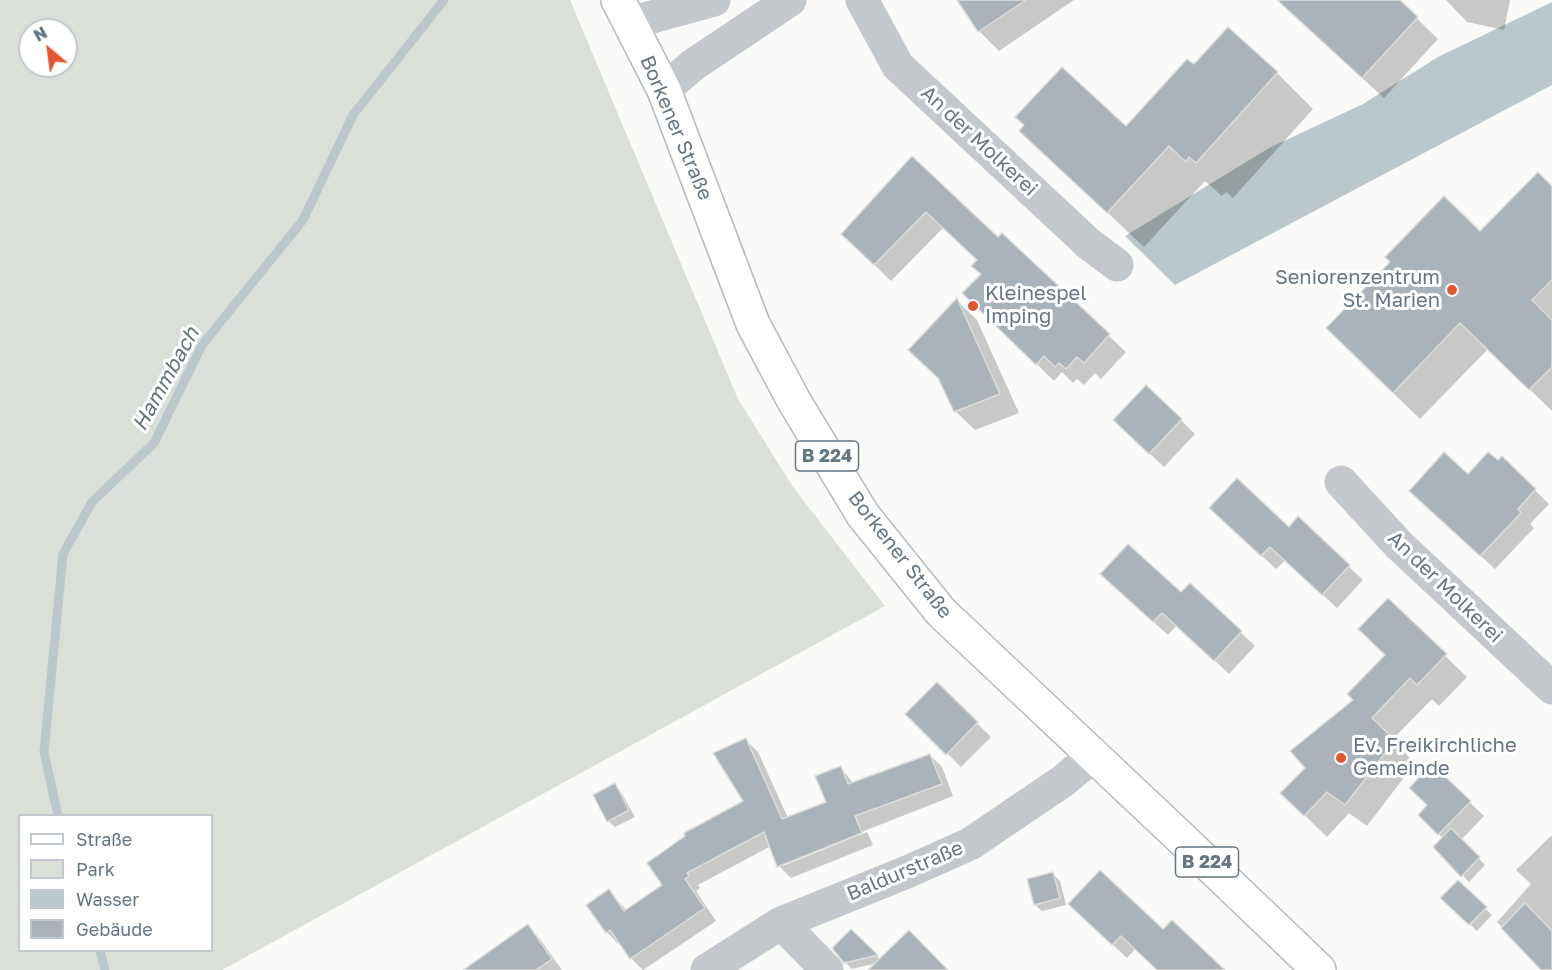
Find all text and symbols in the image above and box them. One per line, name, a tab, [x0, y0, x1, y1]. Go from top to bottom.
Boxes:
north arrow	[18, 18, 78, 78]
text: N	[30, 22, 50, 46]
street label: Borkener Straße	[635, 52, 717, 204]
street label: An der Molkerei	[916, 81, 1042, 201]
place label: Seniorenzentrum St. Marien	[1275, 266, 1440, 313]
place label: Kleinespel Imping	[985, 282, 1087, 329]
marker: Seniorenzentrum St. Marien	[1445, 283, 1459, 297]
marker: Kleinespel Imping	[966, 299, 980, 313]
water label: Hammbach	[127, 323, 205, 435]
road number: B 224	[796, 441, 858, 471]
street label: Borkener Straße	[843, 487, 957, 623]
street label: An der Molkerei	[1383, 526, 1507, 648]
place label: Ev. Freikirchliche Gemeinde	[1353, 734, 1516, 781]
marker: Ev. Freikirchliche Gemeinde	[1334, 751, 1348, 765]
legend	[18, 814, 213, 952]
text: Straße	[76, 828, 132, 850]
street label: Baldurstraße	[843, 836, 967, 906]
road number: B 224	[1176, 847, 1238, 877]
text: Park	[76, 858, 115, 880]
text: Wasser	[76, 888, 139, 910]
text: Gebäude	[76, 918, 153, 940]

